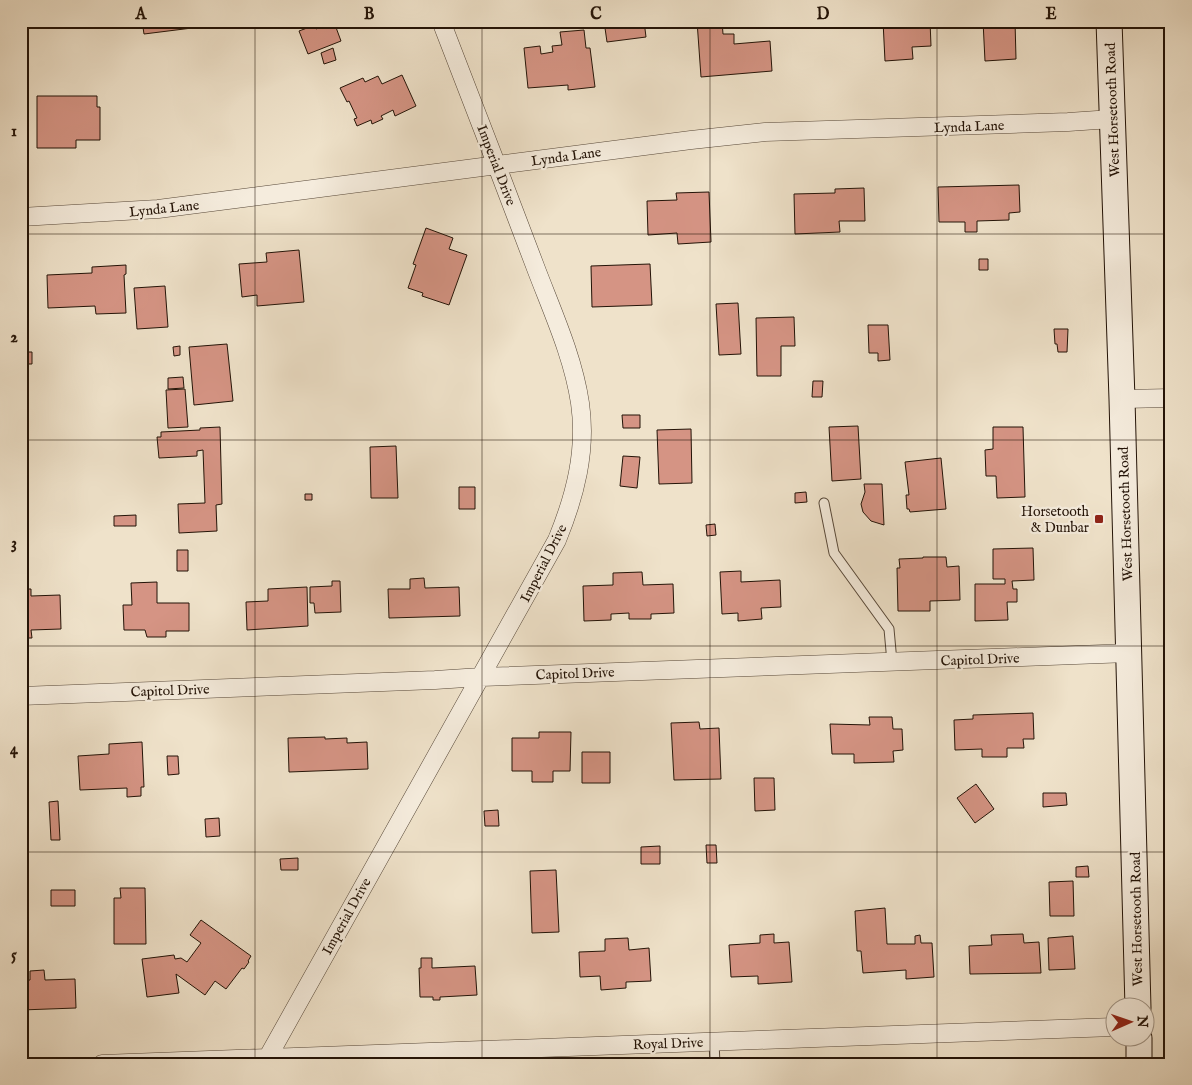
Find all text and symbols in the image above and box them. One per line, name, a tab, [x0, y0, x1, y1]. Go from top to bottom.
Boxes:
text: A	[135, 5, 148, 25]
text: B	[364, 5, 375, 25]
text: C	[590, 5, 602, 25]
text: D	[817, 5, 830, 25]
text: E	[1045, 5, 1057, 25]
street label: West Horsetooth Road	[1102, 42, 1124, 177]
street label: Lynda Lane	[933, 117, 1005, 137]
text: 1	[11, 122, 17, 142]
street label: Imperial Drive	[472, 122, 520, 209]
street label: Lynda Lane	[530, 143, 603, 171]
street label: Lynda Lane	[128, 196, 201, 222]
text: 2	[10, 328, 18, 348]
street label: West Horsetooth Road	[1115, 446, 1137, 581]
place label: Horsetooth & Dunbar	[1021, 503, 1090, 537]
marker: Horsetooth & Dunbar	[1093, 513, 1105, 525]
street label: Imperial Drive	[517, 521, 572, 606]
text: 3	[11, 534, 17, 554]
street label: Capitol Drive	[940, 650, 1020, 670]
street label: Capitol Drive	[535, 664, 615, 684]
street label: Capitol Drive	[130, 681, 210, 701]
text: 4	[10, 740, 19, 760]
street label: West Horsetooth Road	[1127, 851, 1147, 986]
street label: Imperial Drive	[318, 874, 376, 958]
text: 5	[11, 946, 17, 966]
north arrow	[1104, 998, 1154, 1048]
text: N	[1133, 1014, 1151, 1028]
street label: Royal Drive	[633, 1034, 704, 1054]

